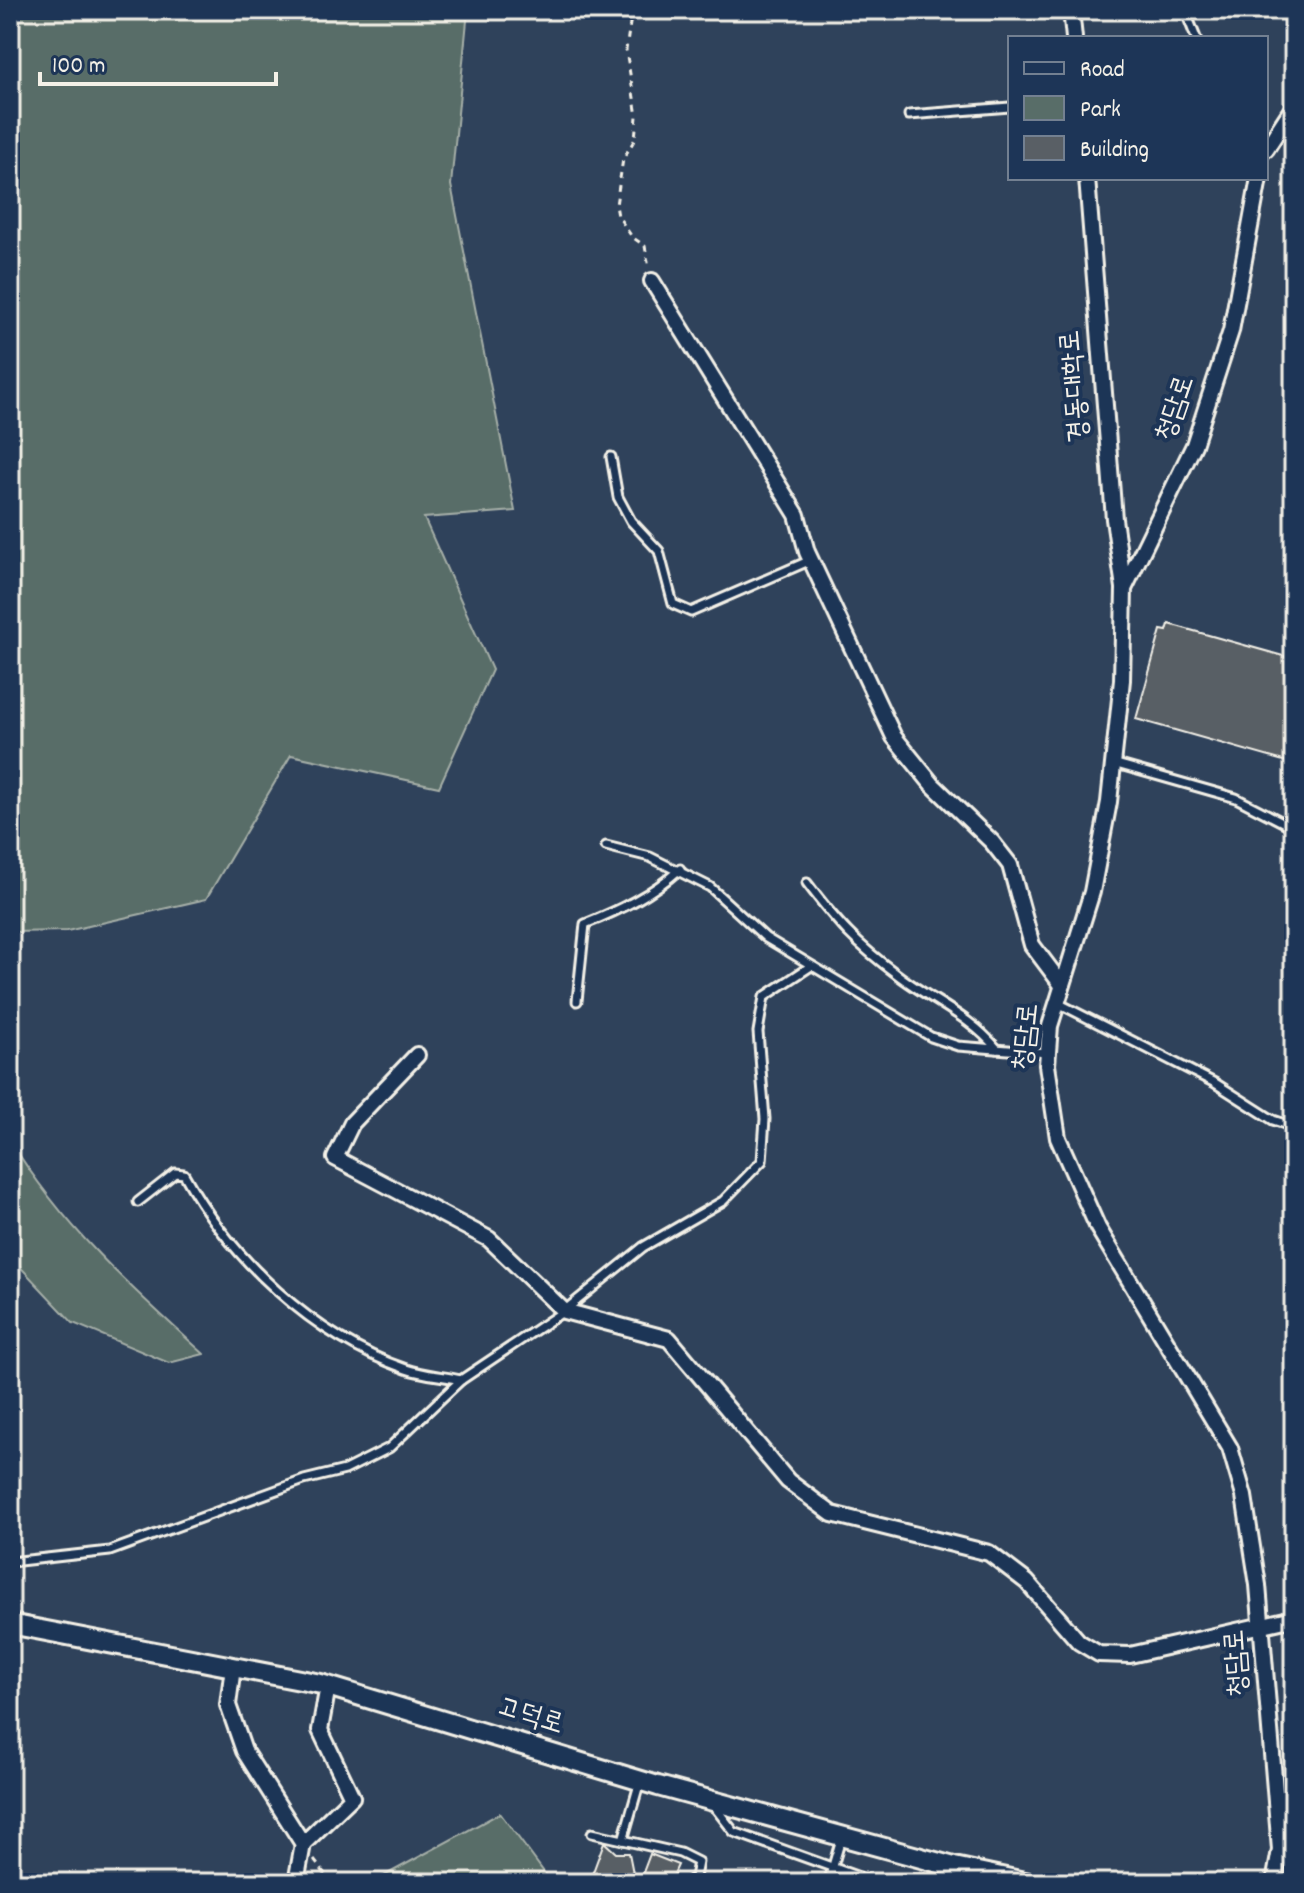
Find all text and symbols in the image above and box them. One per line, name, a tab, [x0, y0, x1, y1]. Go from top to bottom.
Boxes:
scale bar	[40, 36, 276, 86]
legend	[1008, 36, 1268, 180]
text: 100 m	[52, 50, 105, 84]
text: Road	[1080, 54, 1125, 88]
text: Park	[1080, 94, 1121, 128]
text: Building	[1080, 134, 1149, 168]
street label: 경동대학로	[1052, 328, 1102, 444]
street label: 청담로	[1147, 371, 1207, 447]
street label: 청담로	[1005, 1001, 1051, 1073]
street label: 청담로	[1217, 1628, 1261, 1698]
street label: 고덕로	[492, 1689, 568, 1747]

